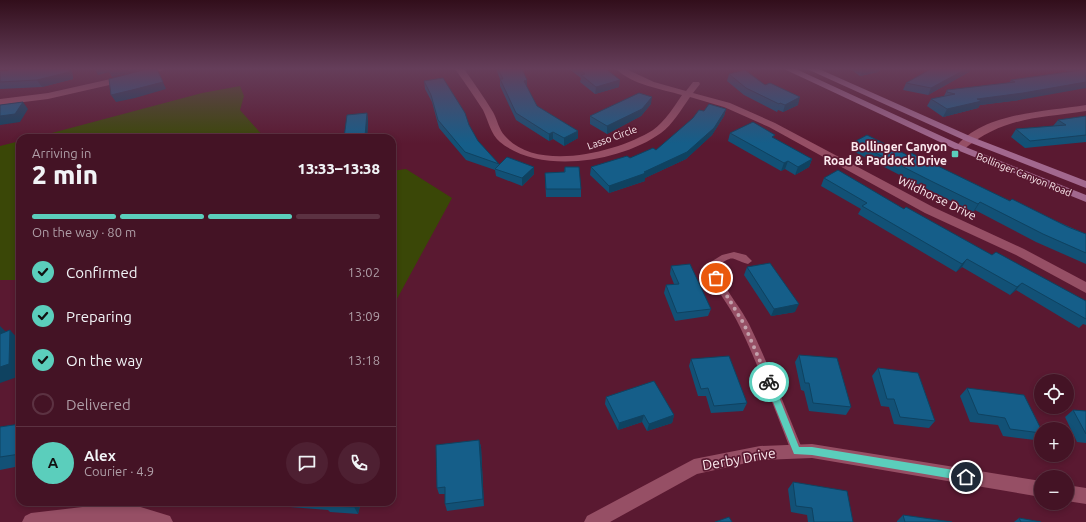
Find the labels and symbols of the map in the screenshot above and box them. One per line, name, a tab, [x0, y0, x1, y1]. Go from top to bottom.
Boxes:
street label: Lasso Circle	[586, 123, 639, 152]
place label: Bollinger Canyon Road & Paddock Drive	[823, 140, 947, 167]
marker: Bollinger Canyon Road & Paddock Drive	[950, 149, 960, 159]
street label: Bollinger Canyon Road	[975, 150, 1073, 199]
street label: Wildhorse Drive	[896, 173, 979, 222]
pin	[699, 261, 733, 295]
courier	[749, 362, 789, 402]
street label: Derby Drive	[701, 445, 777, 473]
pin	[949, 460, 983, 494]

